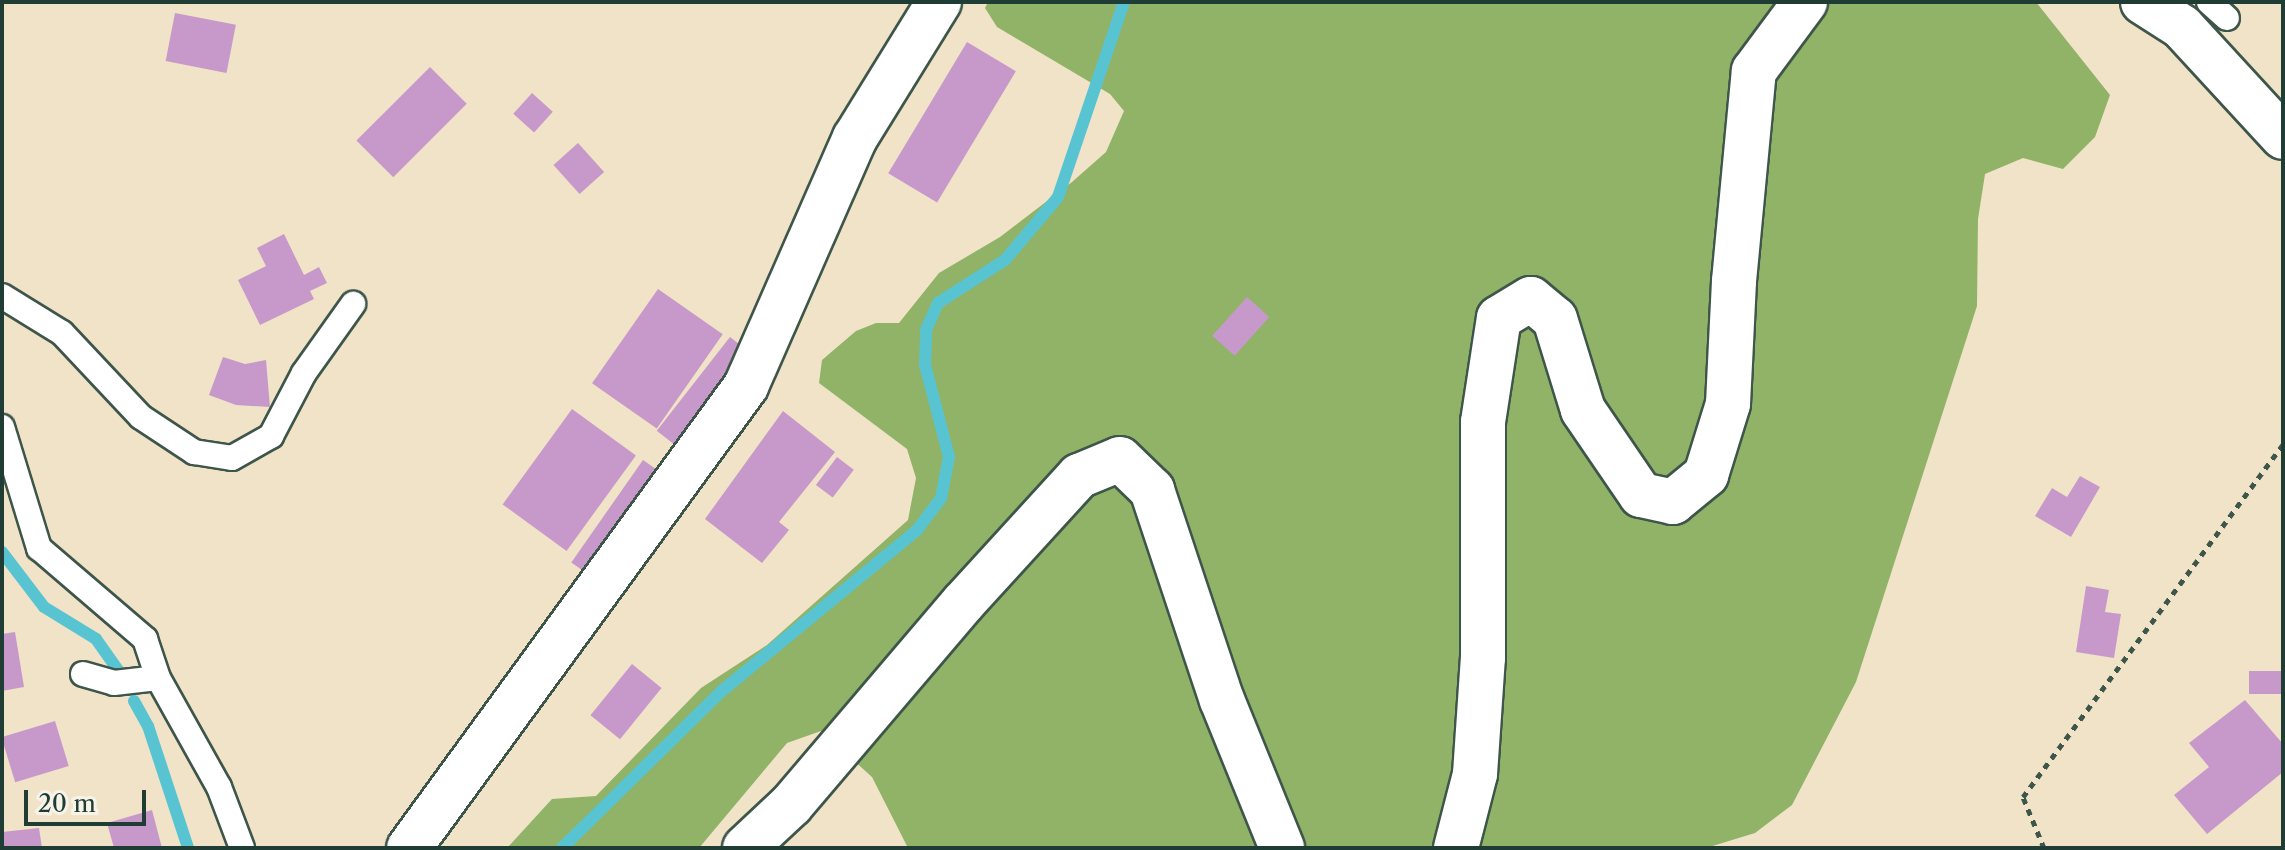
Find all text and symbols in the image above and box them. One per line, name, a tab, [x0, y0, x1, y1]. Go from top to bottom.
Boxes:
scale bar	[28, 774, 150, 824]
text: 20 m	[38, 789, 96, 818]

